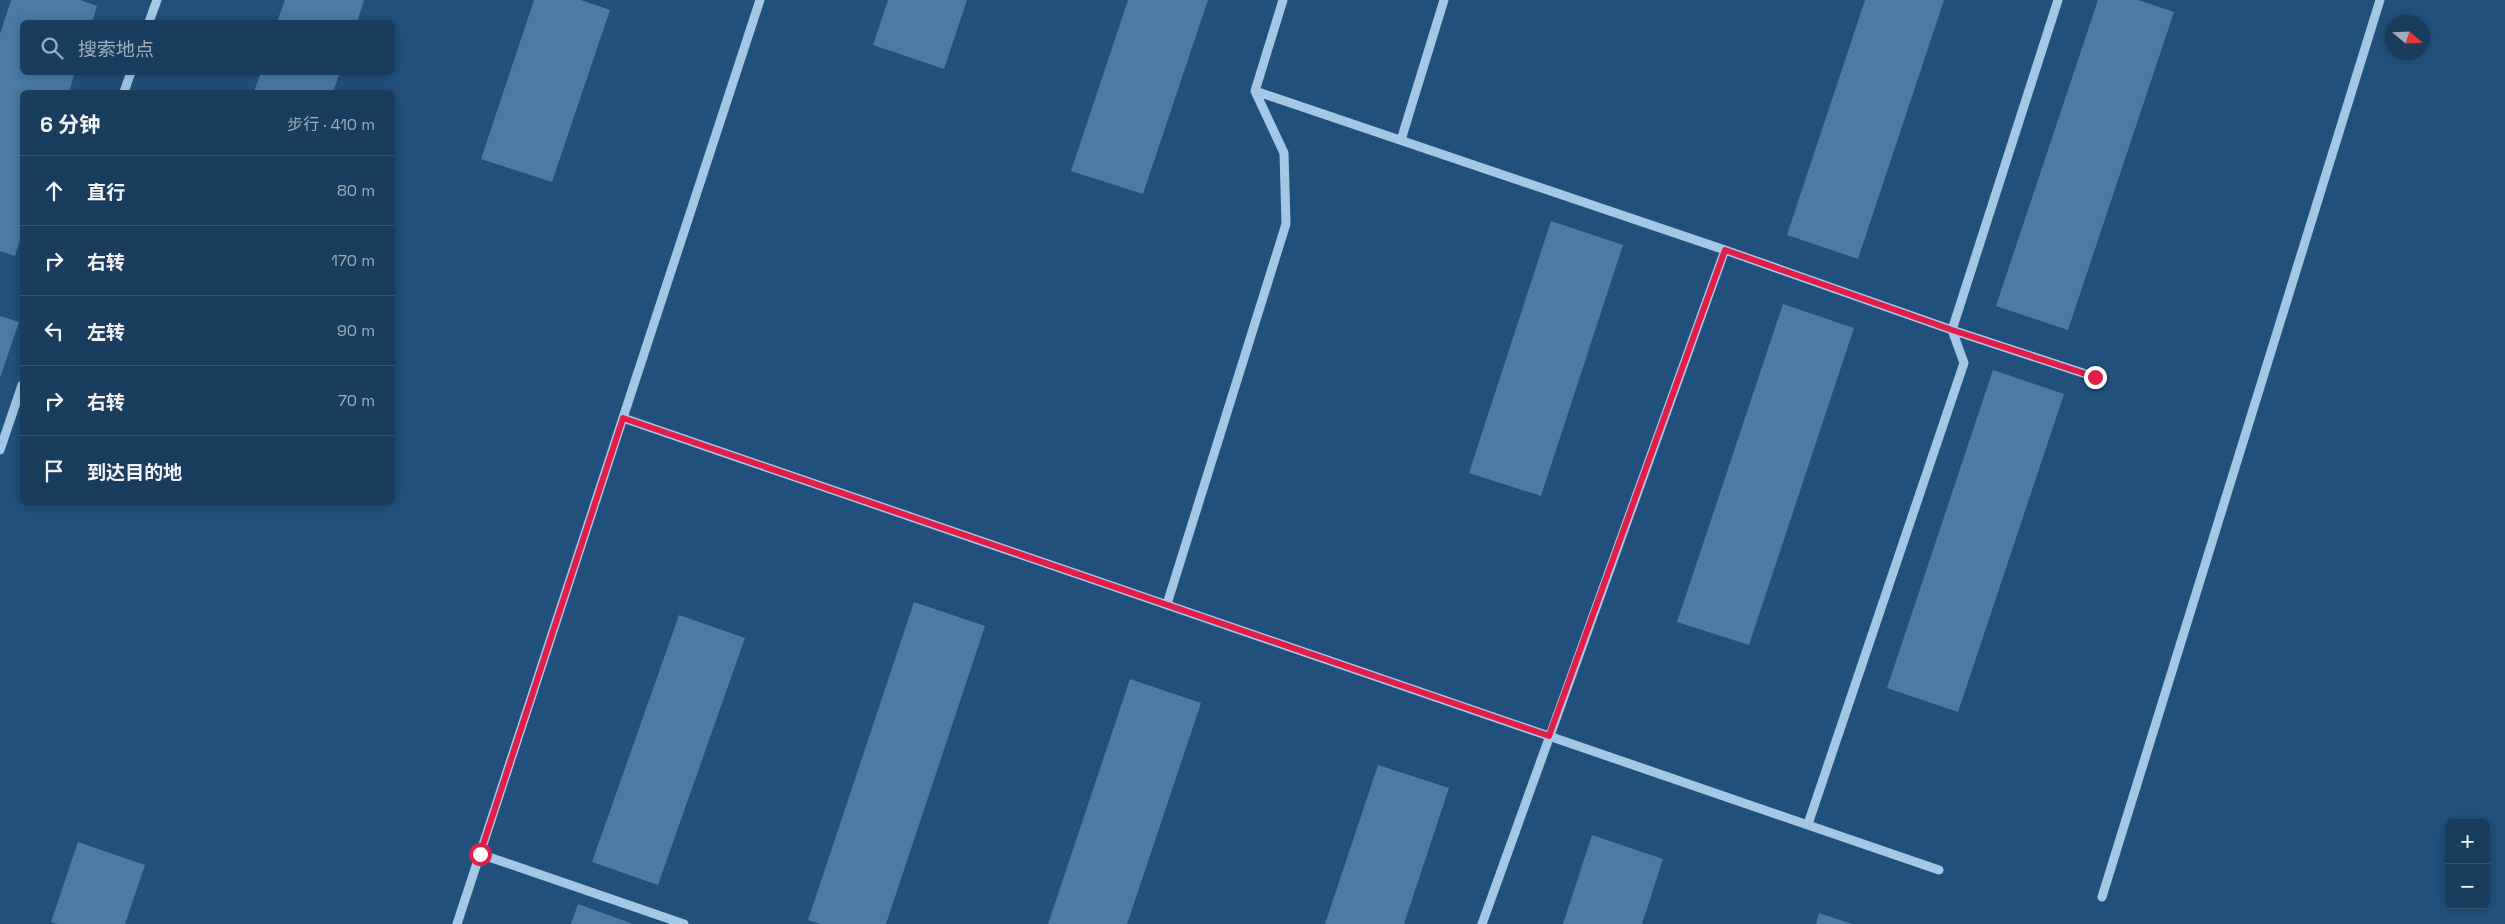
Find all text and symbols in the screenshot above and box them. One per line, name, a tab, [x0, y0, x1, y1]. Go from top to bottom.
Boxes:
north arrow	[2385, 15, 2430, 60]
search box	[20, 20, 395, 75]
icon: search	[38, 34, 66, 62]
text: 搜索地点	[78, 37, 154, 62]
text: 6 分钟	[40, 111, 100, 138]
text: 步行 · 410 m	[287, 114, 375, 135]
icon: ahead	[40, 177, 68, 205]
text: 直行	[87, 180, 125, 205]
text: 80 m	[337, 180, 375, 201]
icon: right	[40, 247, 68, 275]
text: 右转	[87, 250, 125, 275]
text: 170 m	[331, 250, 375, 271]
icon: left	[40, 317, 68, 345]
text: 左转	[87, 320, 125, 345]
text: 90 m	[337, 320, 375, 341]
route end	[2084, 366, 2107, 389]
icon: right	[40, 387, 68, 415]
text: 右转	[87, 390, 125, 415]
text: 70 m	[338, 390, 375, 411]
icon: arrive	[40, 457, 68, 485]
text: 到达目的地	[87, 460, 182, 485]
map controls	[2445, 819, 2490, 909]
button: +	[2445, 819, 2490, 864]
route start	[469, 843, 492, 866]
button: −	[2445, 864, 2490, 909]

